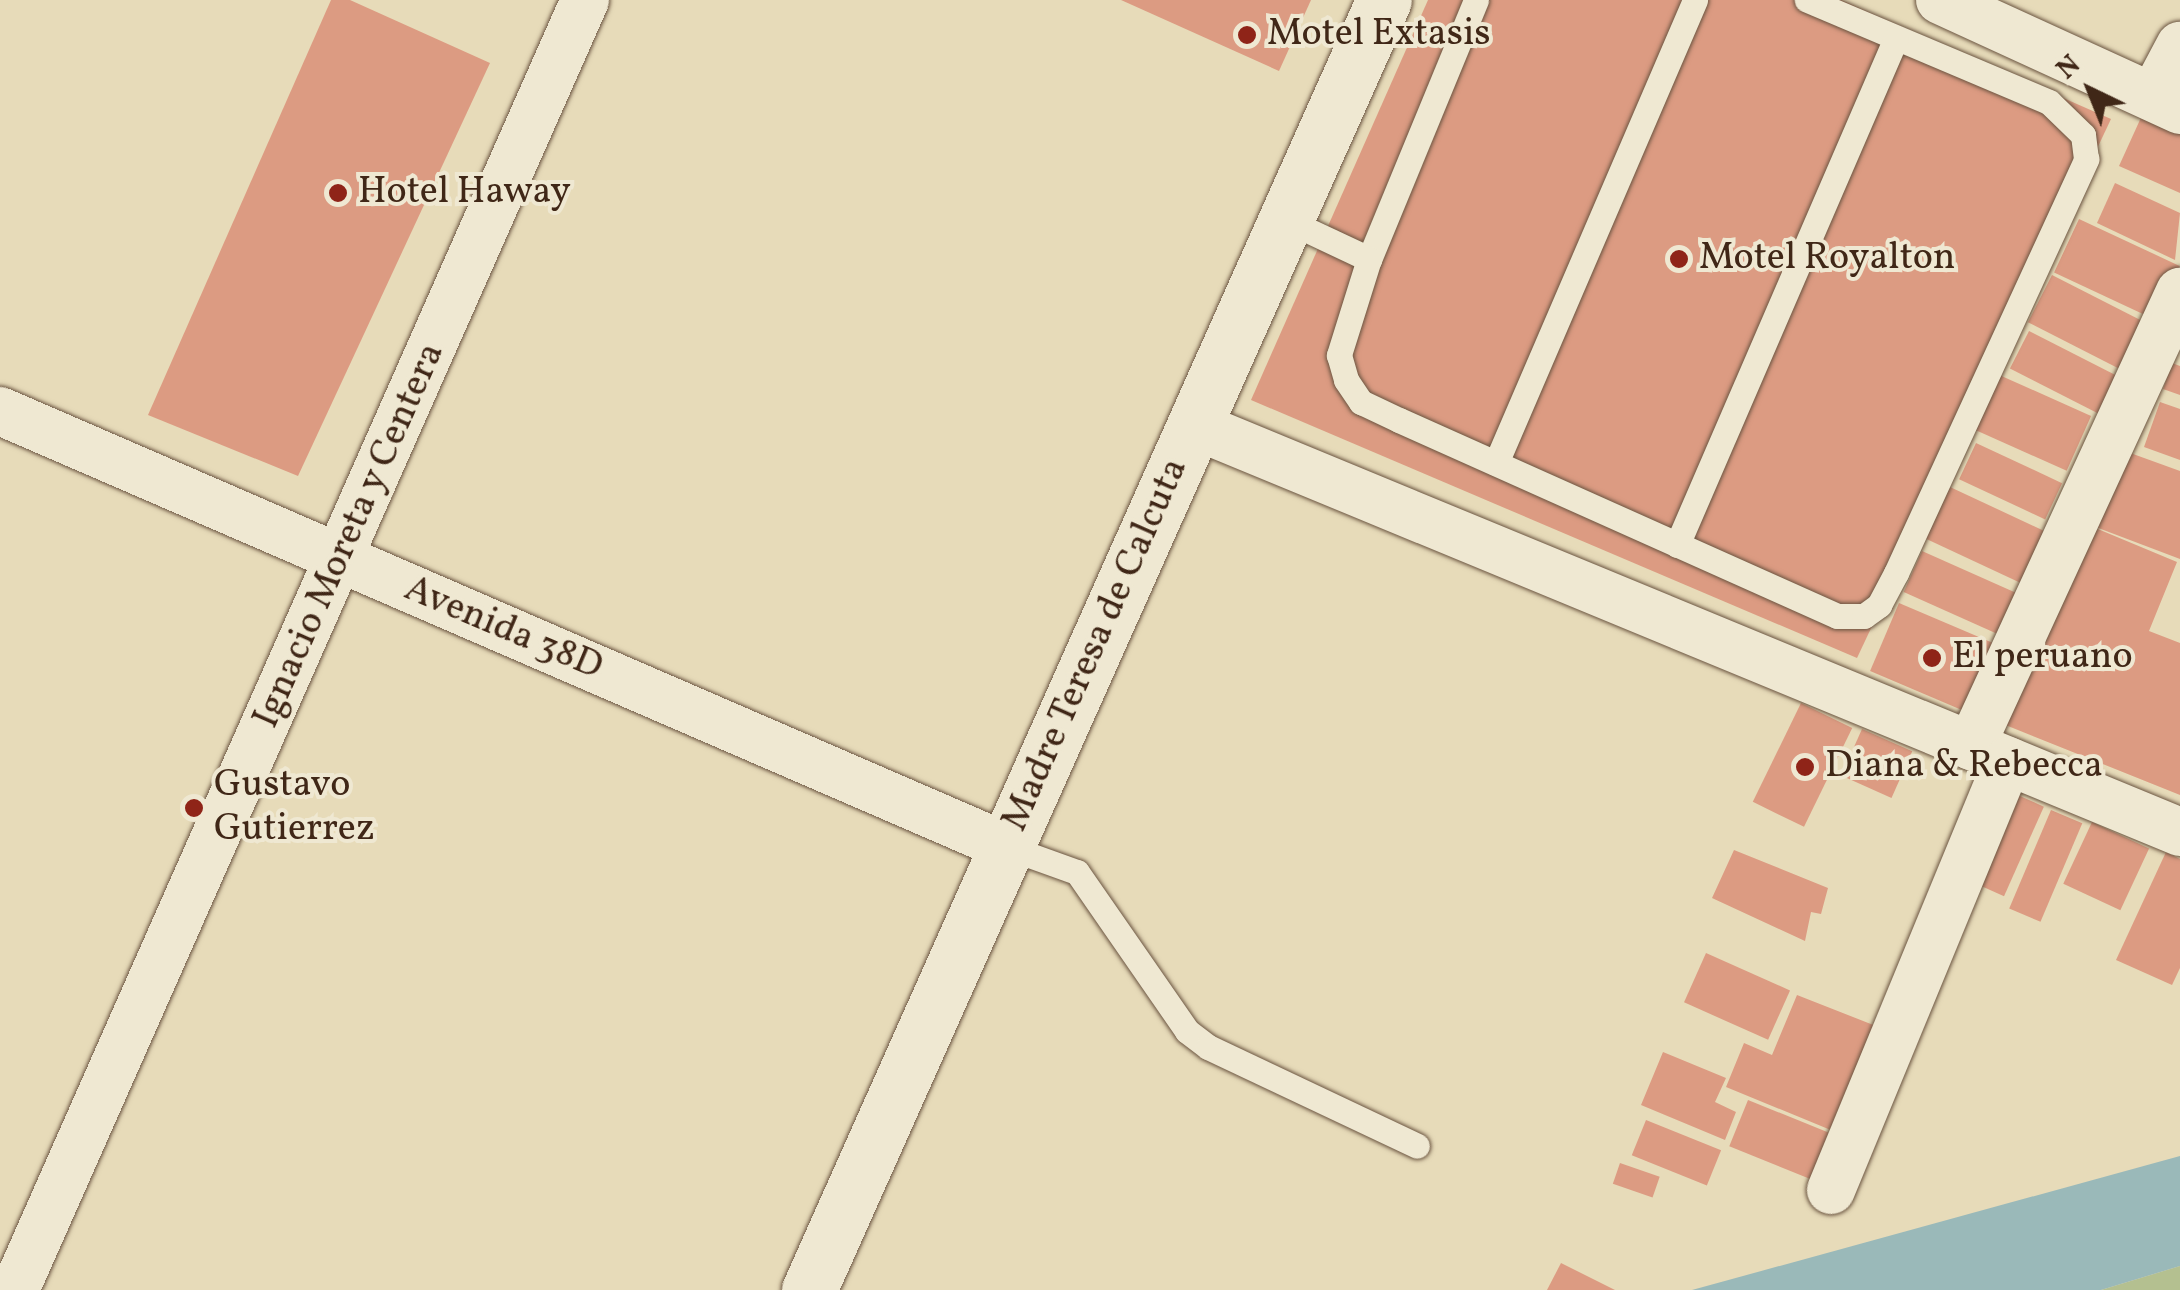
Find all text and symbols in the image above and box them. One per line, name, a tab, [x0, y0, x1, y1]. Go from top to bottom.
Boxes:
place label: Motel Extasis	[1267, 12, 1491, 58]
marker: Motel Extasis	[1236, 24, 1258, 46]
north arrow	[2040, 40, 2140, 140]
text: N	[2048, 47, 2090, 89]
place label: Hotel Haway	[358, 170, 571, 216]
marker: Hotel Haway	[327, 182, 349, 204]
place label: Motel Royalton	[1699, 236, 1956, 282]
marker: Motel Royalton	[1668, 248, 1690, 270]
street label: Ignacio Moreta y Centera	[244, 335, 456, 737]
street label: Madre Teresa de Calcuta	[993, 451, 1199, 839]
street label: Avenida 38D	[397, 567, 609, 691]
place label: El peruano	[1952, 635, 2133, 681]
marker: El peruano	[1921, 647, 1943, 669]
place label: Diana & Rebecca	[1825, 744, 2103, 790]
marker: Diana & Rebecca	[1794, 756, 1816, 778]
place label: Gustavo Gutierrez	[214, 763, 375, 852]
marker: Gustavo Gutierrez	[183, 797, 205, 819]

